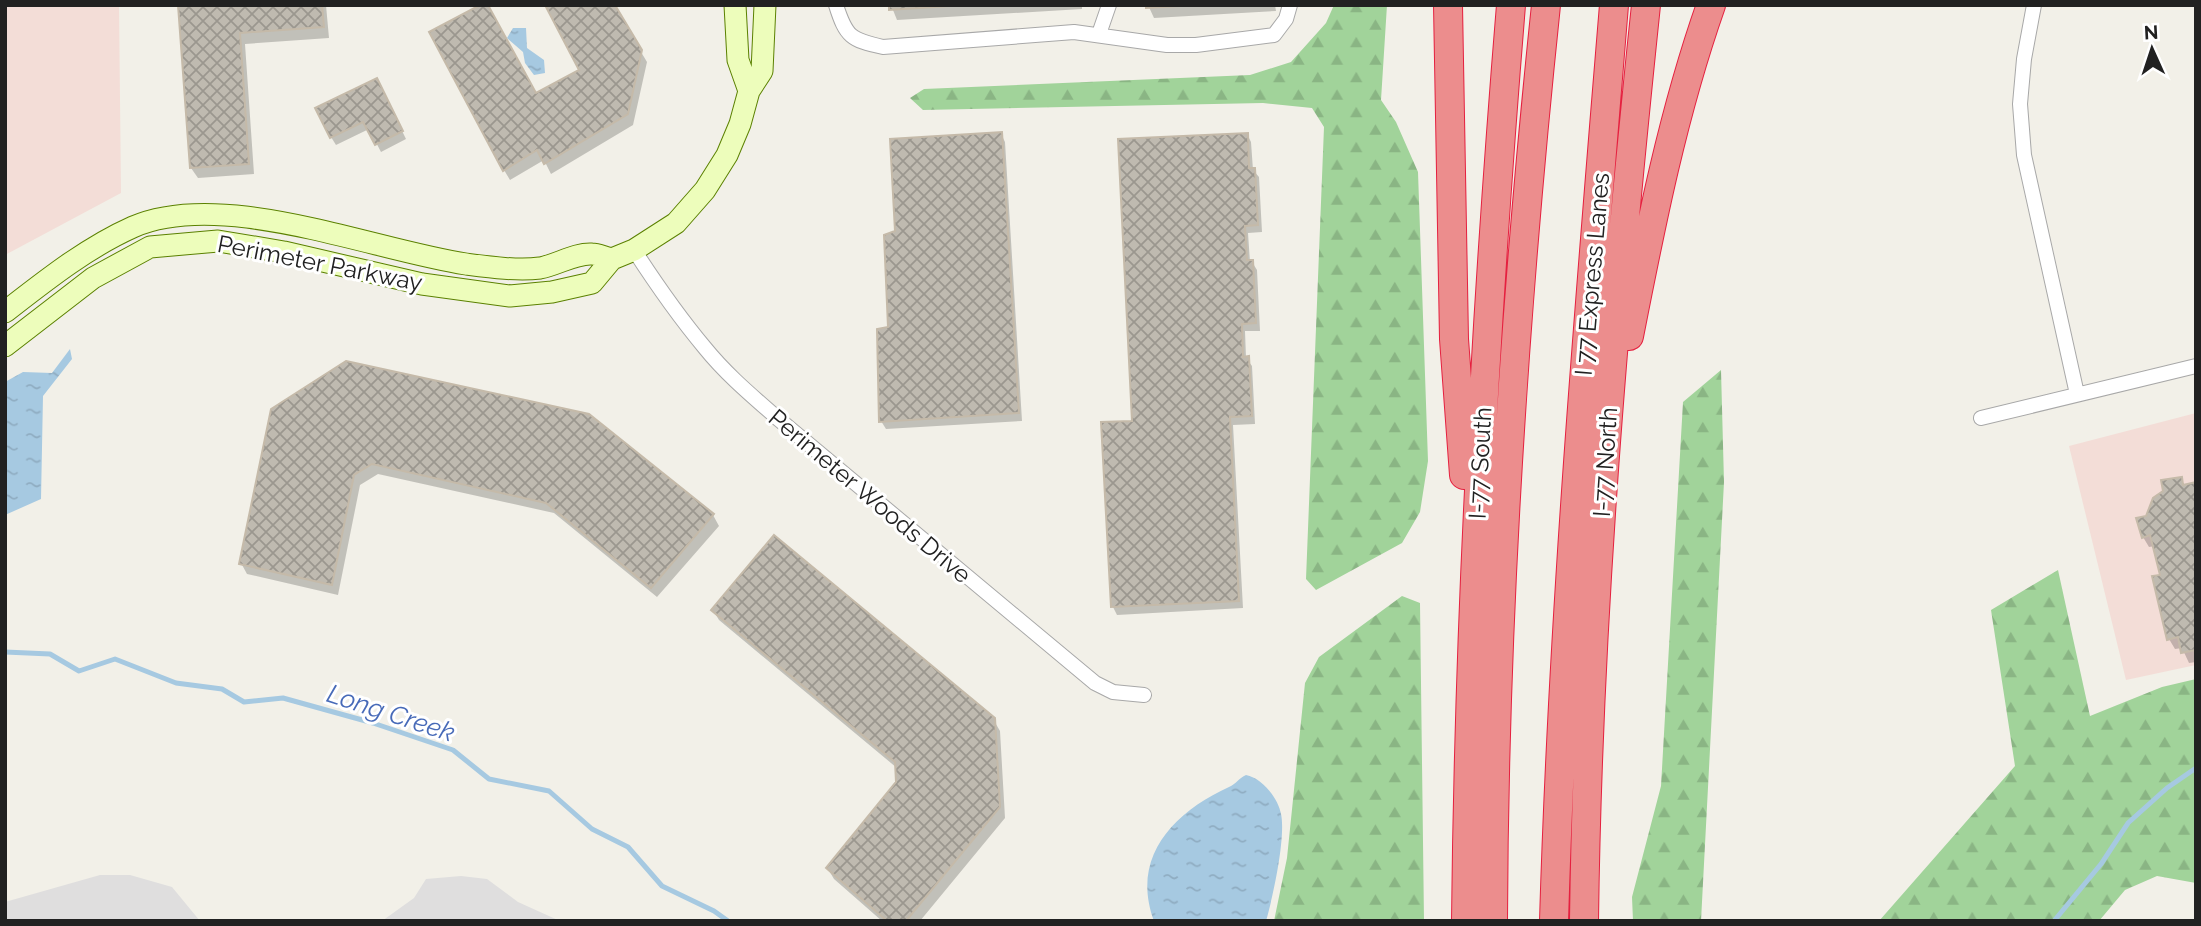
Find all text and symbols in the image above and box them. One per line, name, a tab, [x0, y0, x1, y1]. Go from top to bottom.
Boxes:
north arrow	[2117, 14, 2187, 84]
text: N	[2143, 21, 2159, 43]
street label: I 77 Express Lanes	[1569, 171, 1615, 377]
street label: Perimeter Parkway	[215, 229, 425, 297]
street label: Perimeter Woods Drive	[763, 403, 977, 589]
street label: I-77 South	[1463, 406, 1497, 520]
street label: I-77 North	[1587, 406, 1623, 518]
water label: Long Creek	[323, 678, 459, 748]

